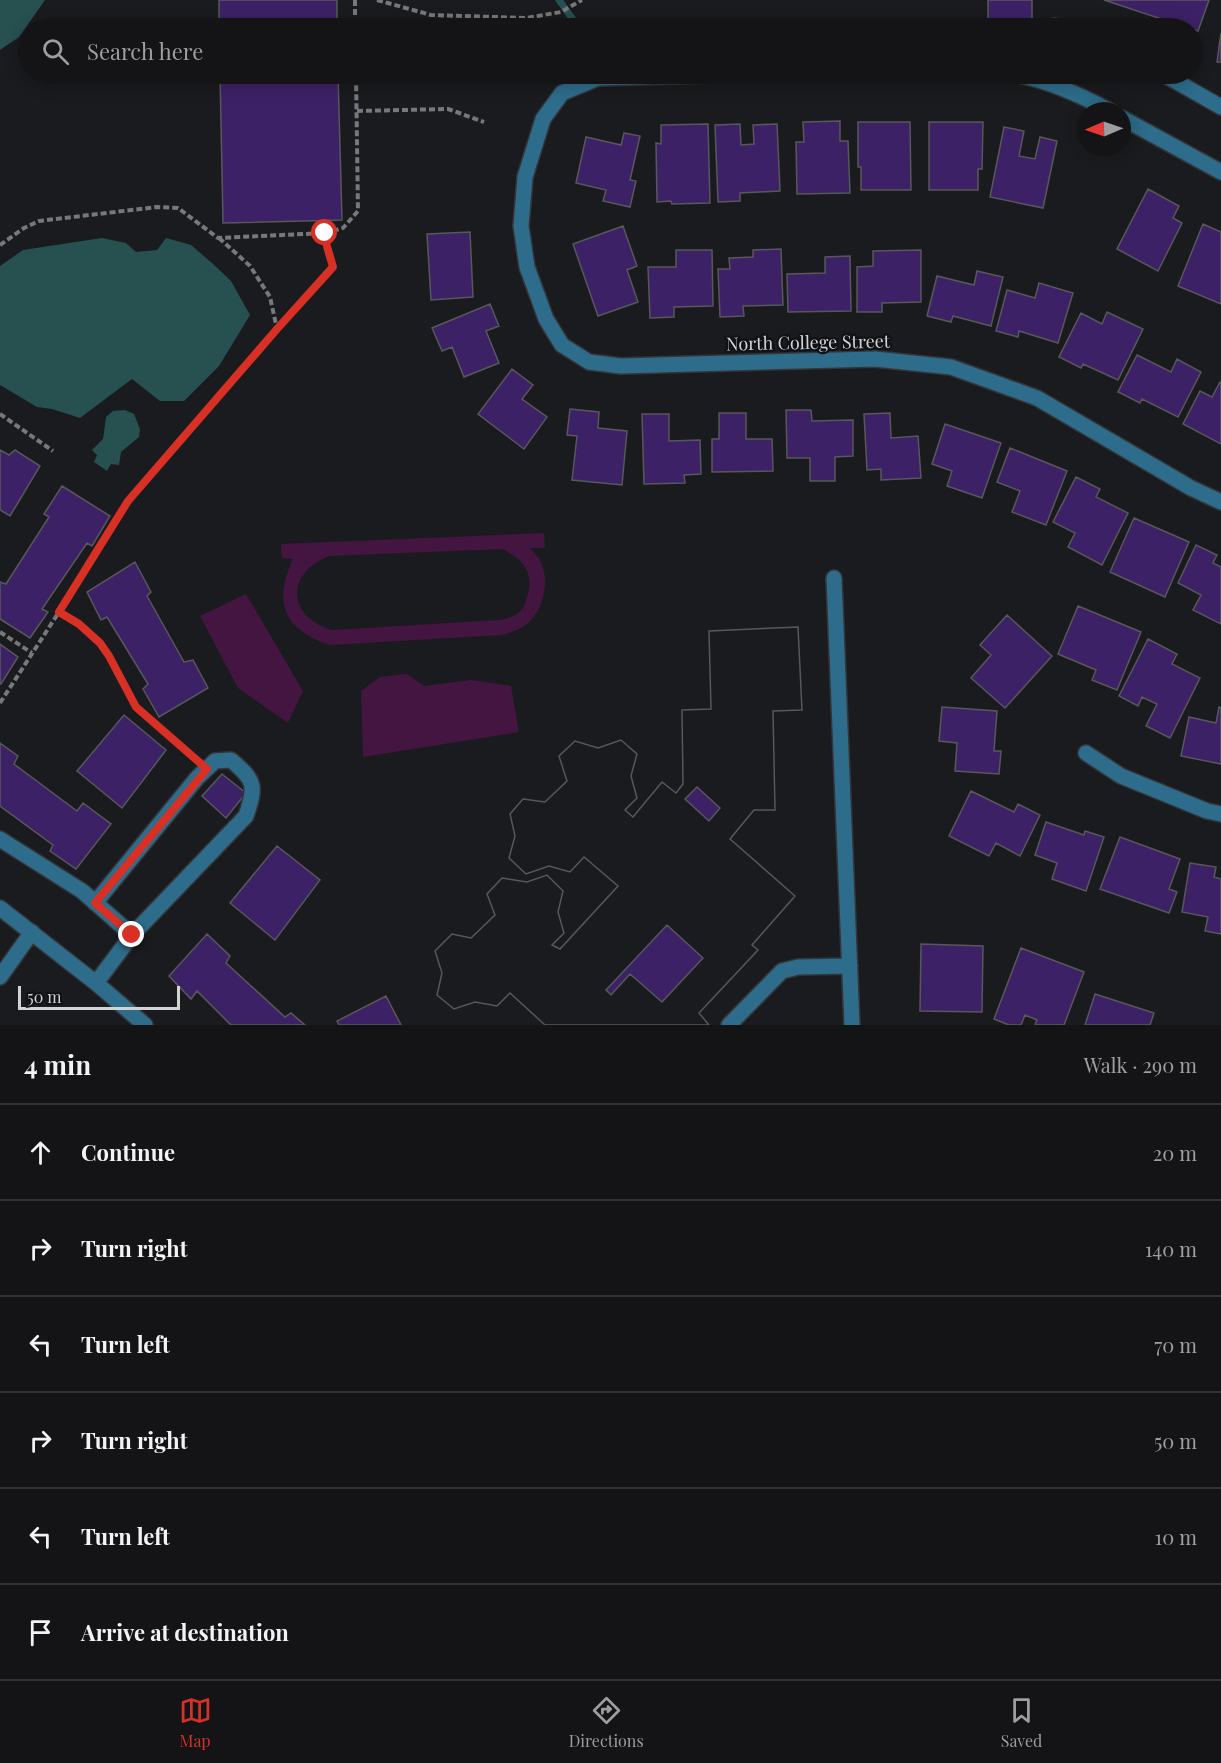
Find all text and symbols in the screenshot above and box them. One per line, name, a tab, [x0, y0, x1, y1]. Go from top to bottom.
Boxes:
search box	[18, 18, 1203, 84]
icon: search	[39, 35, 72, 68]
text: Search here	[87, 36, 203, 66]
north arrow	[1077, 102, 1131, 156]
route start	[311, 219, 337, 245]
street label: North College Street	[726, 329, 891, 355]
route end	[118, 921, 144, 947]
scale bar	[18, 983, 180, 1010]
text: 50 m	[27, 986, 61, 1007]
text: 4 min	[24, 1047, 91, 1082]
text: Walk · 290 m	[1084, 1051, 1197, 1078]
icon: ahead	[24, 1136, 57, 1169]
text: Continue	[81, 1137, 175, 1167]
text: 20 m	[1153, 1139, 1197, 1166]
icon: right	[24, 1232, 57, 1265]
text: Turn right	[81, 1233, 187, 1263]
text: 140 m	[1145, 1235, 1197, 1262]
icon: left	[24, 1328, 57, 1361]
text: Turn left	[81, 1329, 170, 1359]
text: 70 m	[1154, 1331, 1197, 1358]
icon: right	[24, 1424, 57, 1457]
text: Turn right	[81, 1425, 187, 1455]
text: 50 m	[1154, 1427, 1197, 1454]
icon: left	[24, 1520, 57, 1553]
text: Turn left	[81, 1521, 170, 1551]
text: 10 m	[1155, 1523, 1197, 1550]
icon: arrive	[24, 1616, 57, 1649]
text: Arrive at destination	[81, 1617, 289, 1647]
tab: Map	[179, 1694, 212, 1751]
tab: Directions	[569, 1694, 644, 1751]
tab: Saved	[1001, 1694, 1042, 1751]

